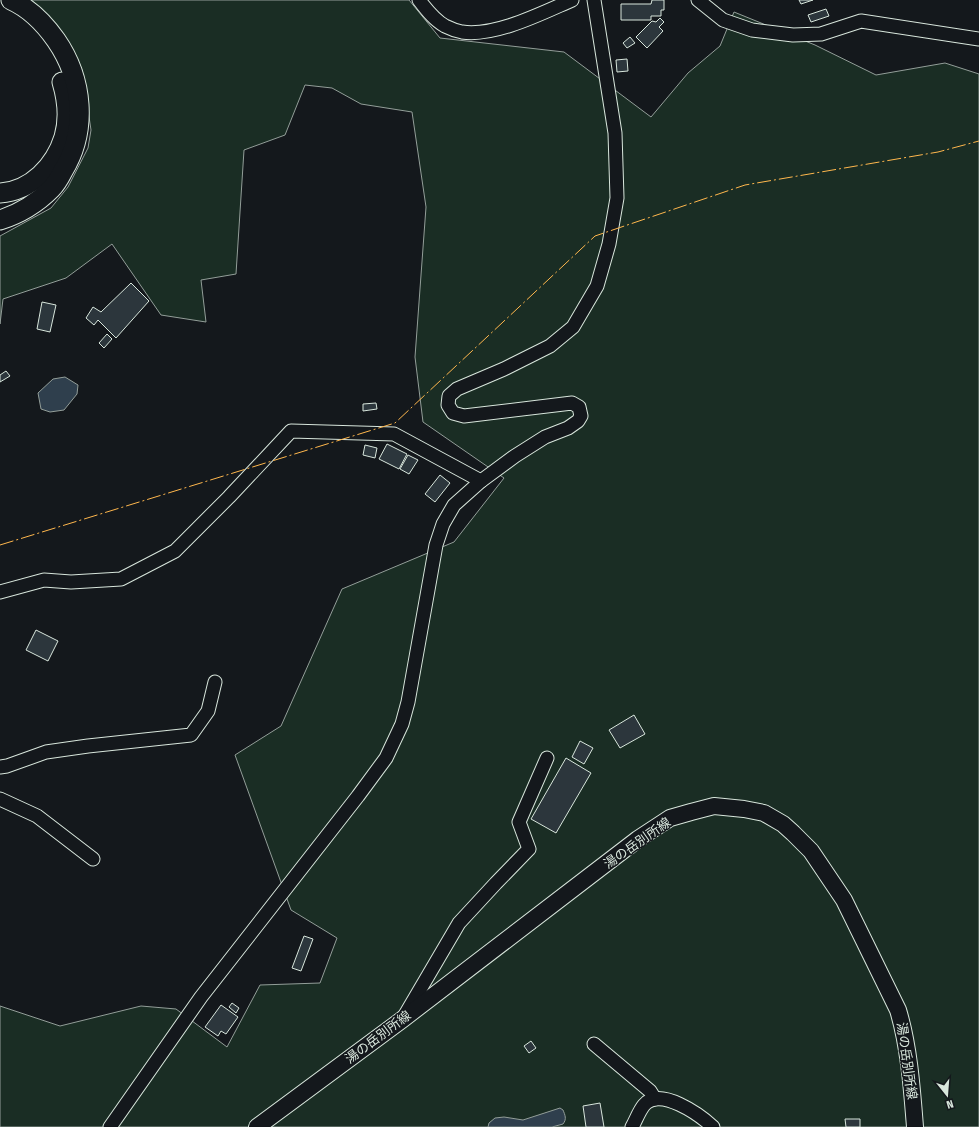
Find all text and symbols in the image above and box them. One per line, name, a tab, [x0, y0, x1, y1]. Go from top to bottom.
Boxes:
street label: 湯の岳別所線	[601, 814, 673, 872]
street label: 湯の岳別所線	[342, 1008, 414, 1066]
street label: 湯の岳別所線	[894, 1021, 920, 1101]
north arrow	[927, 1075, 967, 1115]
text: N	[945, 1097, 955, 1111]

